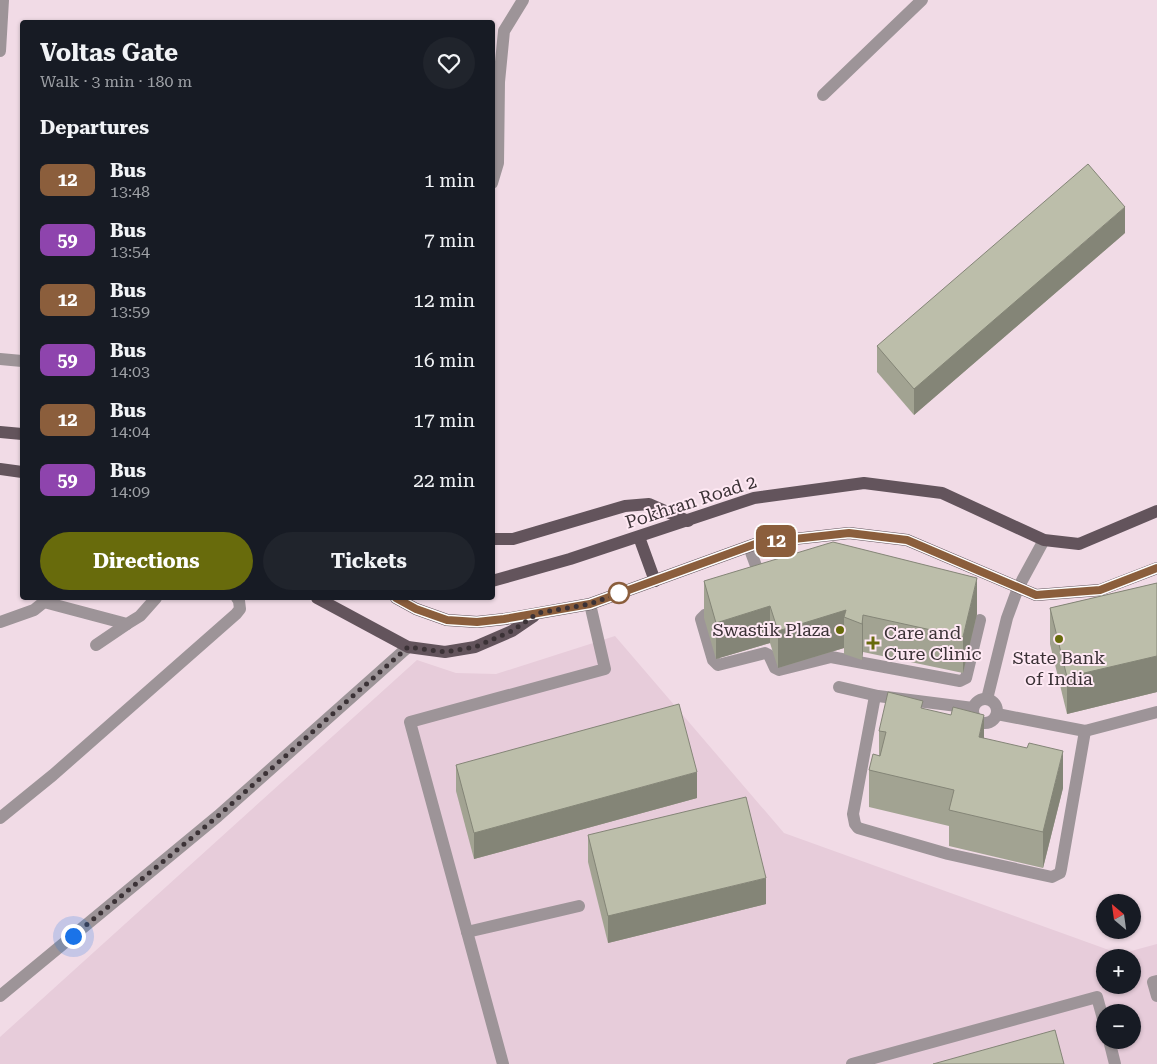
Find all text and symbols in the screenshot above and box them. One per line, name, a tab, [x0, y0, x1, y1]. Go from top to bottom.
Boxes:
button: heart	[423, 37, 475, 89]
text: Voltas Gate	[40, 39, 178, 67]
text: Walk · 3 min · 180 m	[40, 72, 192, 91]
text: Departures	[40, 116, 149, 139]
text: Bus	[110, 159, 146, 182]
text: 12	[57, 169, 78, 190]
text: 1 min	[424, 169, 475, 192]
text: 13:48	[110, 182, 150, 201]
text: Bus	[110, 219, 146, 242]
text: 59	[57, 229, 78, 250]
text: 7 min	[424, 229, 475, 252]
text: 13:54	[110, 242, 150, 261]
text: Bus	[110, 279, 146, 302]
text: 12	[57, 289, 78, 310]
text: 12 min	[413, 289, 475, 312]
text: 13:59	[110, 302, 150, 321]
text: Bus	[110, 339, 146, 362]
text: 59	[57, 349, 78, 370]
text: 16 min	[413, 349, 475, 372]
text: 14:03	[110, 362, 150, 381]
text: Bus	[110, 399, 146, 422]
text: 12	[57, 409, 78, 430]
text: 17 min	[413, 409, 475, 432]
text: 14:04	[110, 422, 150, 441]
text: Bus	[110, 459, 146, 482]
text: 59	[57, 469, 78, 490]
text: 22 min	[413, 469, 475, 492]
street label: Pokhran Road 2	[623, 470, 759, 533]
text: 14:09	[110, 482, 150, 501]
line badge: 12	[754, 525, 798, 557]
text: 12	[766, 530, 786, 551]
button: Directions	[40, 532, 253, 590]
button: Tickets	[263, 532, 475, 590]
unlabelled marker	[608, 582, 630, 604]
place label: Swastik Plaza	[712, 619, 830, 640]
place label: Care and Cure Clinic	[884, 622, 982, 664]
marker: Swastik Plaza	[834, 624, 846, 636]
marker: State Bank of India	[1053, 633, 1065, 645]
marker: Care and Cure Clinic	[866, 636, 880, 650]
place label: State Bank of India	[1013, 647, 1105, 689]
north arrow	[1096, 894, 1141, 939]
map controls	[1096, 894, 1141, 1049]
your location	[61, 924, 86, 949]
button: +	[1096, 949, 1141, 994]
button: −	[1096, 1004, 1141, 1049]

